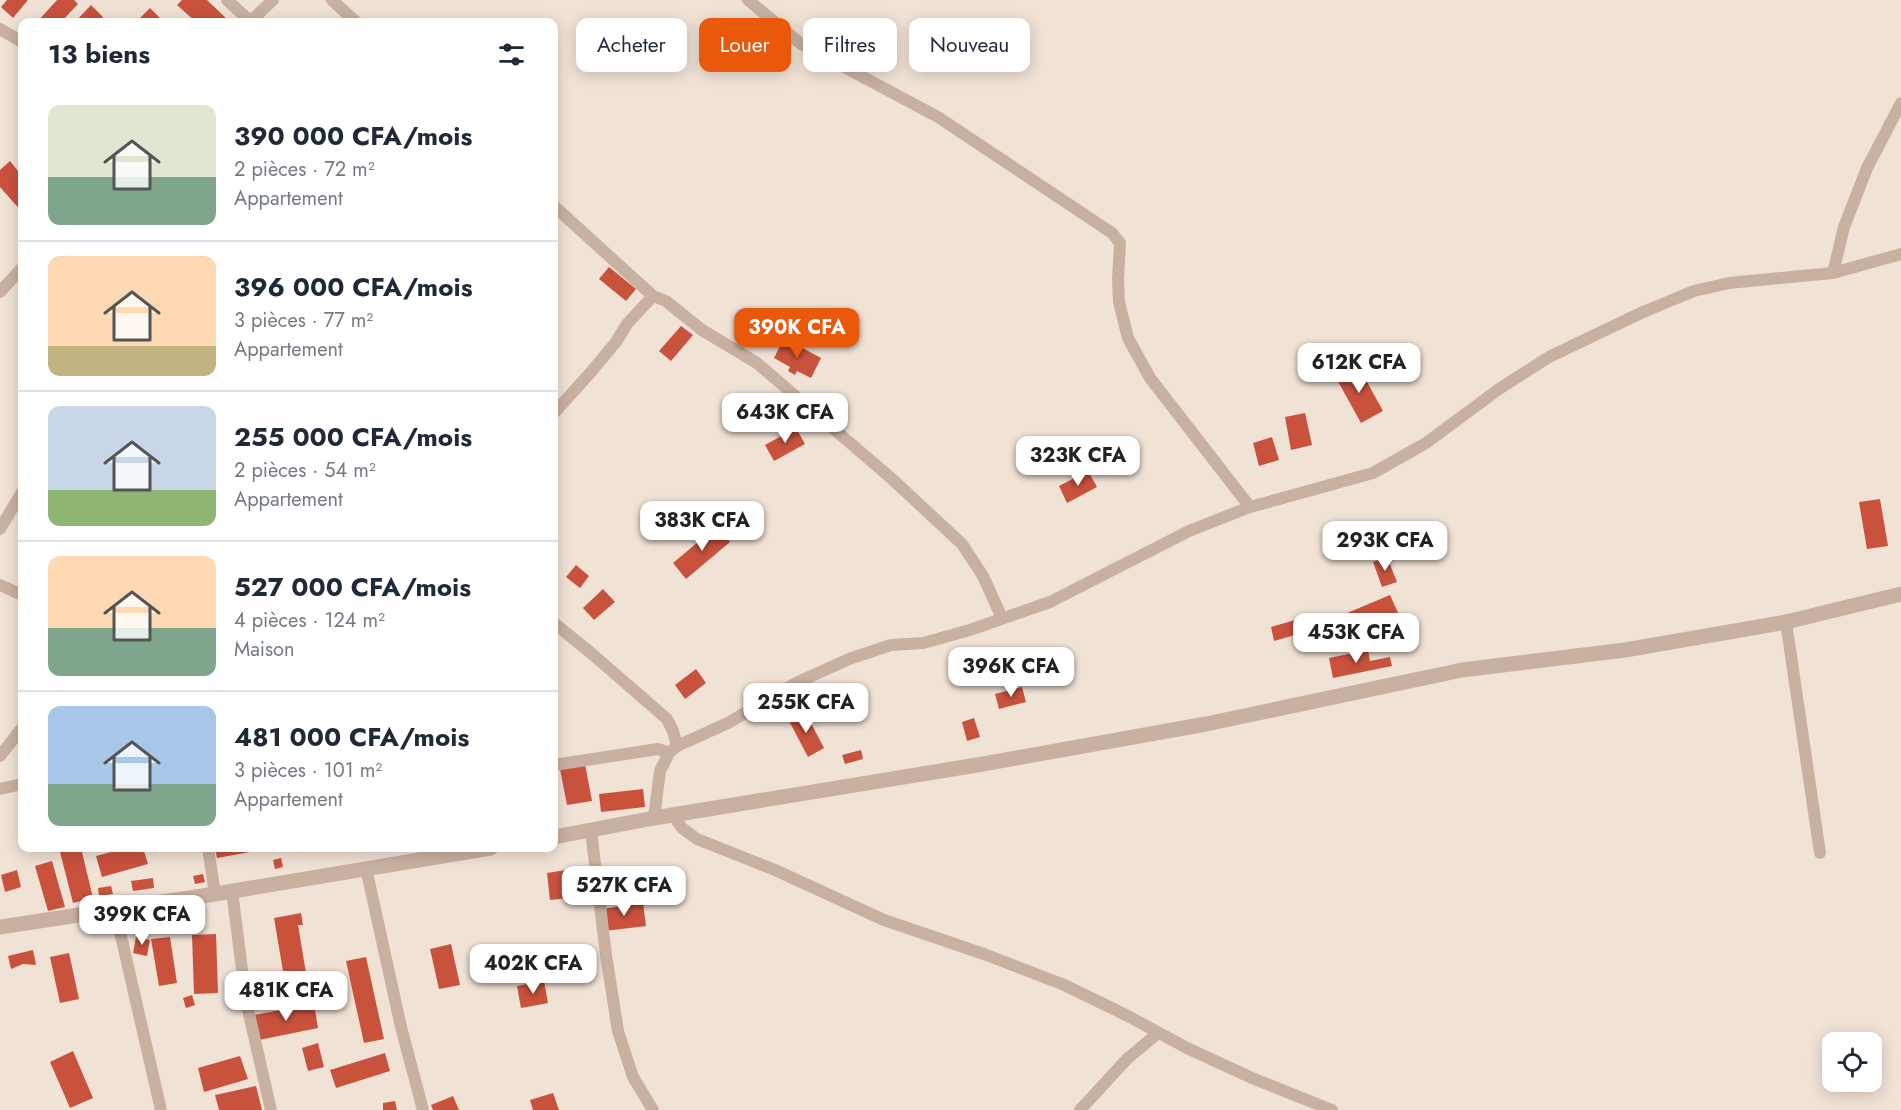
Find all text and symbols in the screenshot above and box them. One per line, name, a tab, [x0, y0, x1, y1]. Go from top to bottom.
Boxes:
chip: Acheter	[576, 18, 687, 72]
chip: Louer	[699, 18, 791, 72]
chip: Filtres	[803, 18, 897, 72]
chip: Nouveau	[909, 18, 1030, 72]
text: 13 biens	[48, 35, 150, 73]
icon: filters	[495, 38, 528, 71]
text: 390 000 CFA/mois	[234, 117, 472, 155]
icon: home	[96, 129, 168, 201]
text: 2 pièces · 72 m²	[234, 155, 375, 184]
text: Appartement	[234, 184, 343, 213]
text: 396 000 CFA/mois	[234, 268, 473, 306]
icon: home	[96, 280, 168, 352]
text: 3 pièces · 77 m²	[234, 306, 373, 335]
pin: 390K CFA	[735, 308, 859, 359]
text: 390K CFA	[748, 313, 846, 342]
text: Appartement	[234, 335, 343, 364]
pin: 612K CFA	[1297, 343, 1421, 394]
text: 612K CFA	[1311, 348, 1407, 377]
pin: 643K CFA	[723, 393, 847, 444]
text: 643K CFA	[736, 398, 834, 427]
text: 255 000 CFA/mois	[234, 418, 472, 456]
icon: home	[96, 430, 168, 502]
pin: 323K CFA	[1016, 436, 1140, 487]
text: 323K CFA	[1030, 441, 1126, 470]
text: 2 pièces · 54 m²	[234, 456, 376, 485]
text: Appartement	[234, 485, 343, 514]
pin: 383K CFA	[640, 501, 764, 552]
text: 383K CFA	[654, 506, 750, 535]
pin: 293K CFA	[1323, 521, 1447, 572]
text: 293K CFA	[1336, 526, 1434, 555]
text: 527 000 CFA/mois	[234, 568, 471, 606]
icon: home	[96, 580, 168, 652]
text: 4 pièces · 124 m²	[234, 606, 385, 635]
pin: 453K CFA	[1294, 613, 1418, 664]
text: 453K CFA	[1307, 618, 1405, 647]
text: Maison	[234, 635, 295, 664]
pin: 396K CFA	[949, 647, 1073, 698]
text: 396K CFA	[962, 652, 1060, 681]
pin: 255K CFA	[744, 683, 868, 734]
text: 255K CFA	[757, 688, 855, 717]
text: 481 000 CFA/mois	[234, 718, 469, 756]
icon: home	[96, 730, 168, 802]
text: 3 pièces · 101 m²	[234, 756, 382, 785]
text: Appartement	[234, 785, 343, 814]
pin: 527K CFA	[562, 866, 686, 917]
text: 527K CFA	[576, 871, 672, 900]
pin: 399K CFA	[80, 895, 204, 946]
text: 399K CFA	[93, 900, 191, 929]
pin: 402K CFA	[471, 944, 595, 995]
text: 402K CFA	[484, 949, 582, 978]
pin: 481K CFA	[224, 971, 348, 1022]
text: 481K CFA	[238, 976, 334, 1005]
map controls	[1822, 1032, 1882, 1092]
button: locate	[1822, 1032, 1882, 1092]

